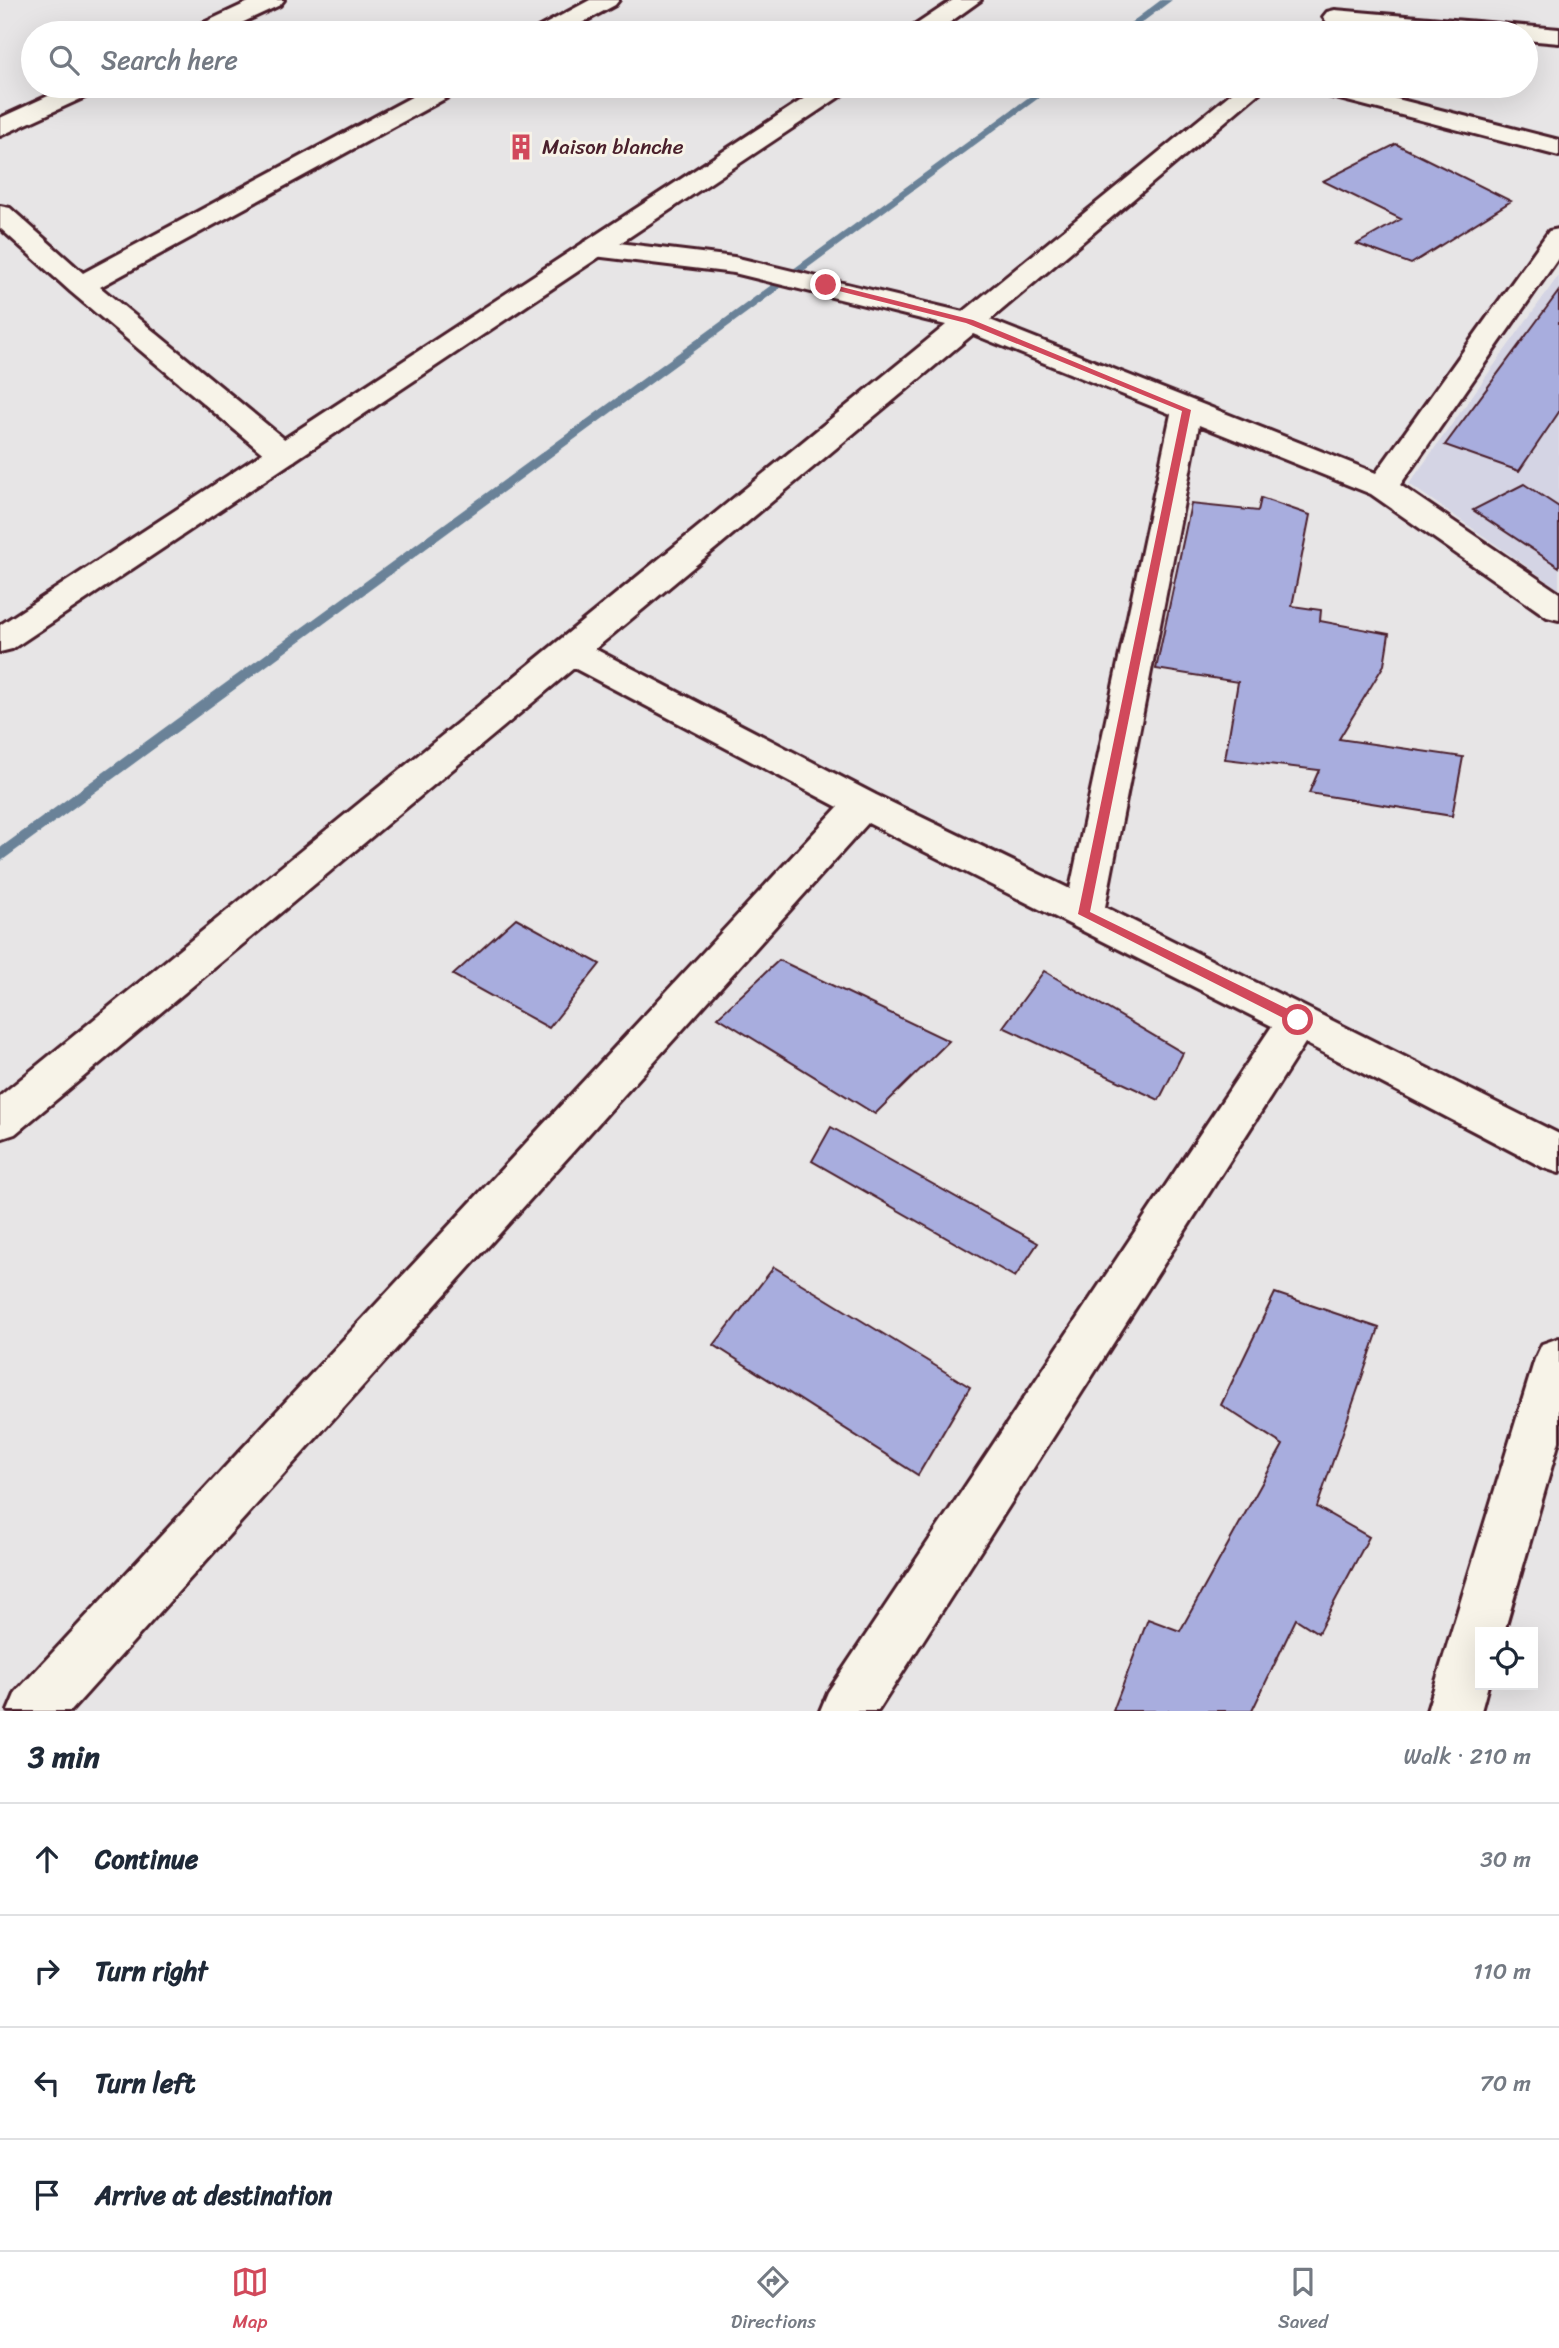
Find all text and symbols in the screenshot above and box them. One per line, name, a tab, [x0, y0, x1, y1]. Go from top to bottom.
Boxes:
search box	[21, 21, 1538, 98]
text: Search here	[101, 37, 238, 83]
icon: search	[45, 41, 83, 79]
place label: Maison blanche	[542, 128, 684, 166]
building icon: Maison blanche	[506, 132, 536, 162]
route end	[810, 269, 841, 300]
route start	[1282, 1004, 1313, 1035]
map controls	[1475, 1627, 1538, 1690]
button: locate	[1475, 1627, 1538, 1690]
text: 3 min	[28, 1730, 100, 1784]
text: Walk · 210 m	[1404, 1736, 1531, 1777]
text: Continue	[95, 1836, 198, 1882]
text: 30 m	[1480, 1839, 1531, 1880]
icon: ahead	[28, 1840, 66, 1878]
text: Turn right	[95, 1948, 208, 1994]
text: 110 m	[1473, 1951, 1531, 1992]
icon: right	[28, 1952, 66, 1990]
text: Turn left	[95, 2060, 195, 2106]
text: 70 m	[1480, 2063, 1531, 2104]
icon: left	[28, 2064, 66, 2102]
text: Arrive at destination	[95, 2172, 332, 2218]
icon: arrive	[28, 2176, 66, 2214]
tab: Map	[231, 2263, 269, 2338]
tab: Directions	[731, 2263, 816, 2338]
tab: Saved	[1278, 2263, 1328, 2338]

